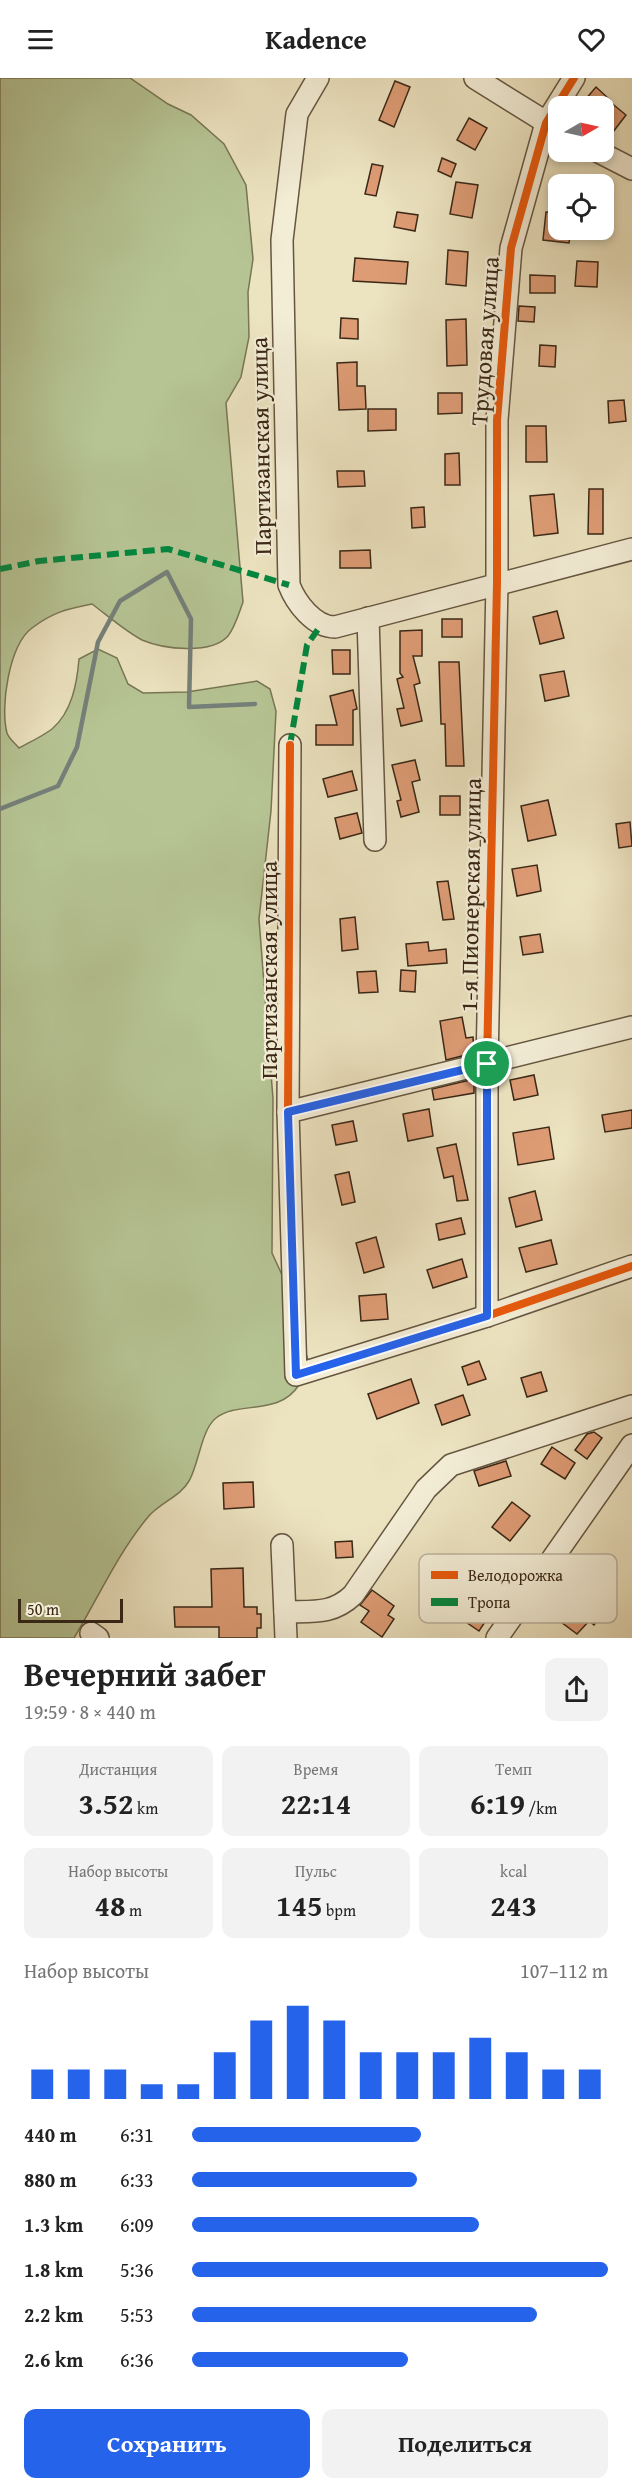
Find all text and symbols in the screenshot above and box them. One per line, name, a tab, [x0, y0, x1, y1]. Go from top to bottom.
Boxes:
text: Kadence	[265, 19, 367, 59]
icon: menu	[24, 23, 57, 56]
icon: heart	[575, 23, 608, 56]
north arrow	[548, 96, 614, 162]
map controls	[548, 96, 614, 240]
button: locate	[548, 174, 614, 240]
street label: Трудовая улица	[461, 255, 508, 427]
street label: Партизанская улица	[241, 336, 280, 555]
street label: 1-я Пионерская улица	[451, 777, 490, 1012]
street label: Партизанская улица	[251, 860, 286, 1079]
pin	[461, 1038, 512, 1089]
icon: arrive	[470, 1047, 503, 1080]
legend	[419, 1554, 617, 1623]
text: Велодорожка	[468, 1563, 563, 1587]
text: Тропа	[468, 1590, 511, 1614]
scale bar	[18, 1596, 123, 1624]
text: 50 m	[27, 1597, 59, 1621]
text: Вечерний забег	[24, 1650, 266, 1698]
button: share	[545, 1658, 608, 1721]
text: 19:59 · 8 × 440 m	[24, 1697, 156, 1726]
text: Дистанция	[79, 1757, 157, 1781]
text: Время	[294, 1757, 338, 1781]
text: Темп	[495, 1757, 532, 1781]
text: 3.52	[78, 1781, 134, 1825]
text: 22:14	[281, 1781, 351, 1825]
text: 6:19	[470, 1781, 525, 1825]
text: km	[134, 1796, 158, 1820]
text: /km	[525, 1796, 557, 1820]
text: Набор высоты	[68, 1859, 168, 1883]
text: Пульс	[295, 1859, 337, 1883]
text: kcal	[500, 1859, 527, 1883]
text: 48	[94, 1883, 126, 1927]
text: 145	[276, 1883, 323, 1927]
text: 243	[490, 1883, 537, 1927]
text: m	[126, 1898, 142, 1922]
text: bpm	[323, 1898, 356, 1922]
text: Набор высоты	[24, 1956, 149, 1985]
text: 107–112 m	[520, 1956, 608, 1985]
text: 440 m	[24, 2120, 77, 2149]
text: 6:31	[120, 2120, 154, 2149]
text: 880 m	[24, 2165, 77, 2194]
text: 6:33	[120, 2165, 154, 2194]
text: 1.3 km	[24, 2210, 83, 2239]
text: 6:09	[120, 2210, 154, 2239]
text: 1.8 km	[24, 2255, 83, 2284]
text: 5:36	[120, 2255, 154, 2284]
text: 2.2 km	[24, 2300, 83, 2329]
text: 5:53	[120, 2300, 154, 2329]
text: 2.6 km	[24, 2345, 83, 2374]
text: 6:36	[120, 2345, 154, 2374]
button: Сохранить	[24, 2409, 310, 2478]
button: Поделиться	[322, 2409, 608, 2478]

